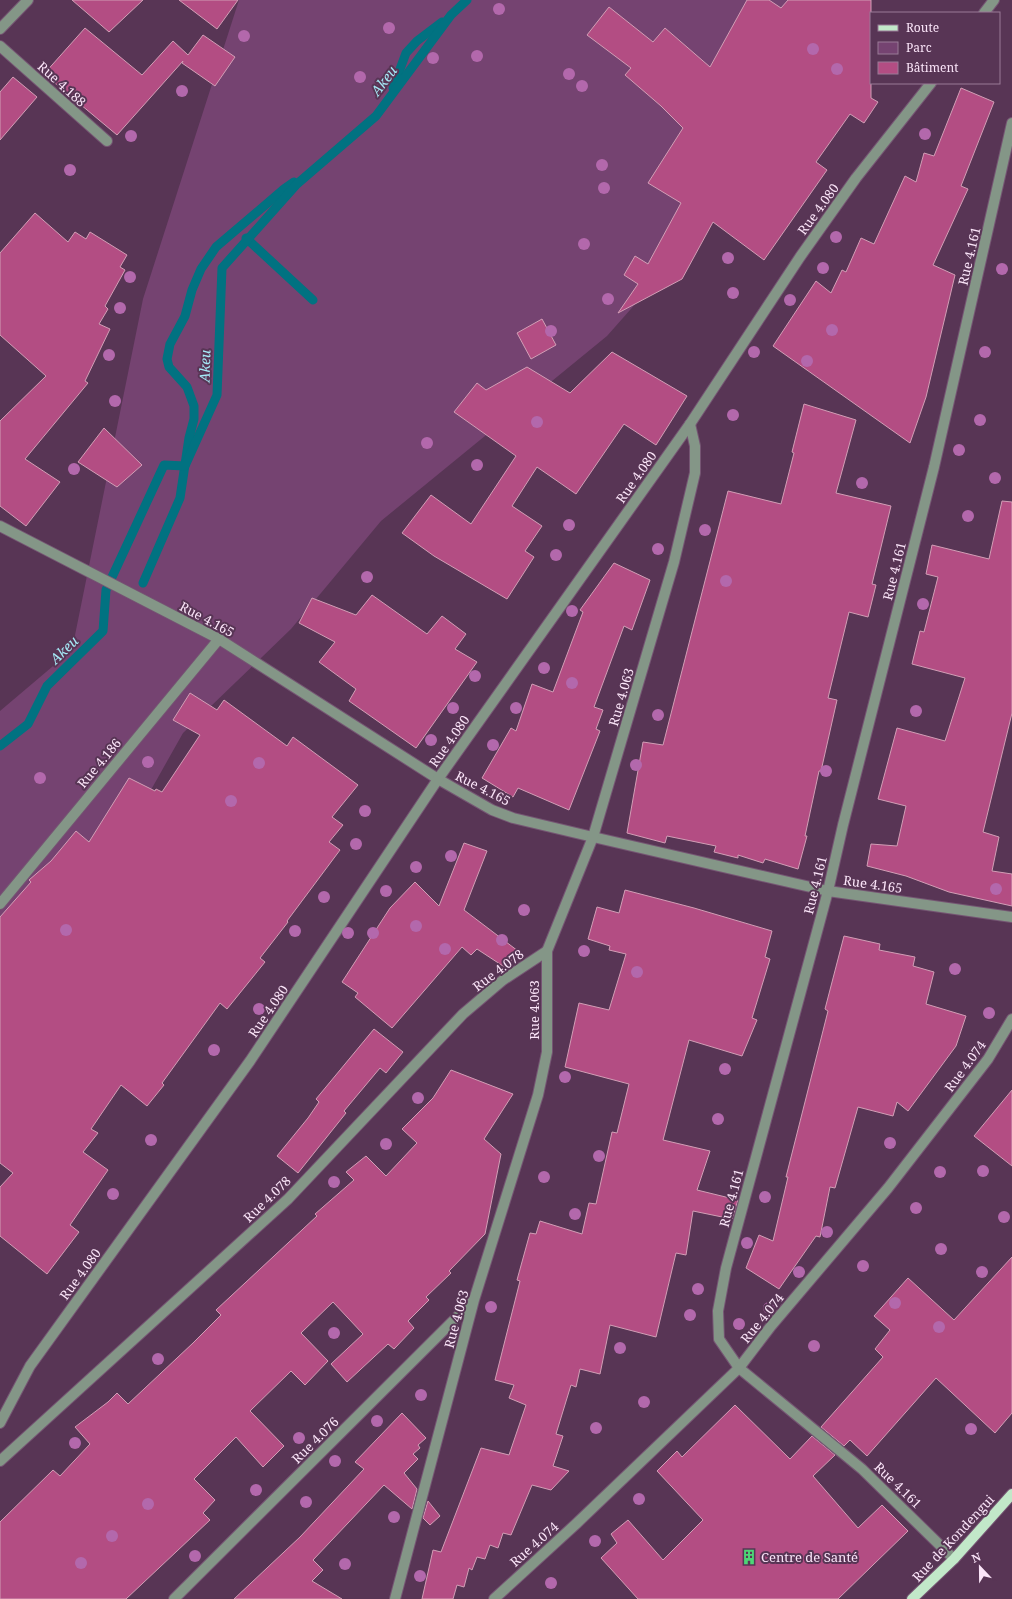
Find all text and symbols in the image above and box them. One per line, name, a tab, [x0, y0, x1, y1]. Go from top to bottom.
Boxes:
legend	[870, 12, 1000, 84]
text: Route	[906, 19, 939, 36]
text: Parc	[906, 39, 932, 56]
street label: Rue 4.188	[34, 57, 90, 111]
text: Bâtiment	[906, 59, 958, 76]
water label: Akeu	[366, 61, 401, 100]
street label: Rue 4.080	[793, 180, 843, 238]
street label: Rue 4.161	[954, 225, 984, 287]
water label: Akeu	[194, 349, 215, 384]
street label: Rue 4.080	[612, 447, 660, 507]
street label: Rue 4.161	[878, 540, 910, 602]
street label: Rue 4.165	[177, 597, 237, 641]
water label: Akeu	[45, 631, 83, 669]
street label: Rue 4.063	[604, 666, 638, 728]
street label: Rue 4.080	[425, 711, 473, 771]
street label: Rue 4.186	[73, 734, 125, 792]
street label: Rue 4.165	[452, 766, 514, 810]
street label: Rue 4.161	[799, 854, 831, 916]
street label: Rue 4.165	[842, 871, 904, 897]
street label: Rue 4.078	[469, 945, 527, 995]
street label: Rue 4.063	[525, 980, 543, 1040]
street label: Rue 4.080	[244, 981, 292, 1041]
street label: Rue 4.074	[940, 1036, 990, 1095]
street label: Rue 4.161	[715, 1167, 747, 1229]
street label: Rue 4.078	[239, 1172, 295, 1226]
street label: Rue 4.080	[55, 1245, 105, 1303]
street label: Rue 4.063	[440, 1288, 472, 1350]
street label: Rue 4.074	[736, 1289, 788, 1347]
street label: Rue 4.076	[288, 1413, 342, 1467]
street label: Rue 4.161	[870, 1458, 926, 1512]
street label: Rue de Kondengui	[908, 1491, 998, 1585]
street label: Rue 4.074	[506, 1517, 563, 1571]
north arrow	[960, 1547, 1000, 1587]
building icon: Centre de Santé	[740, 1548, 758, 1566]
place label: Centre de Santé	[761, 1548, 858, 1566]
text: N	[969, 1549, 983, 1566]

